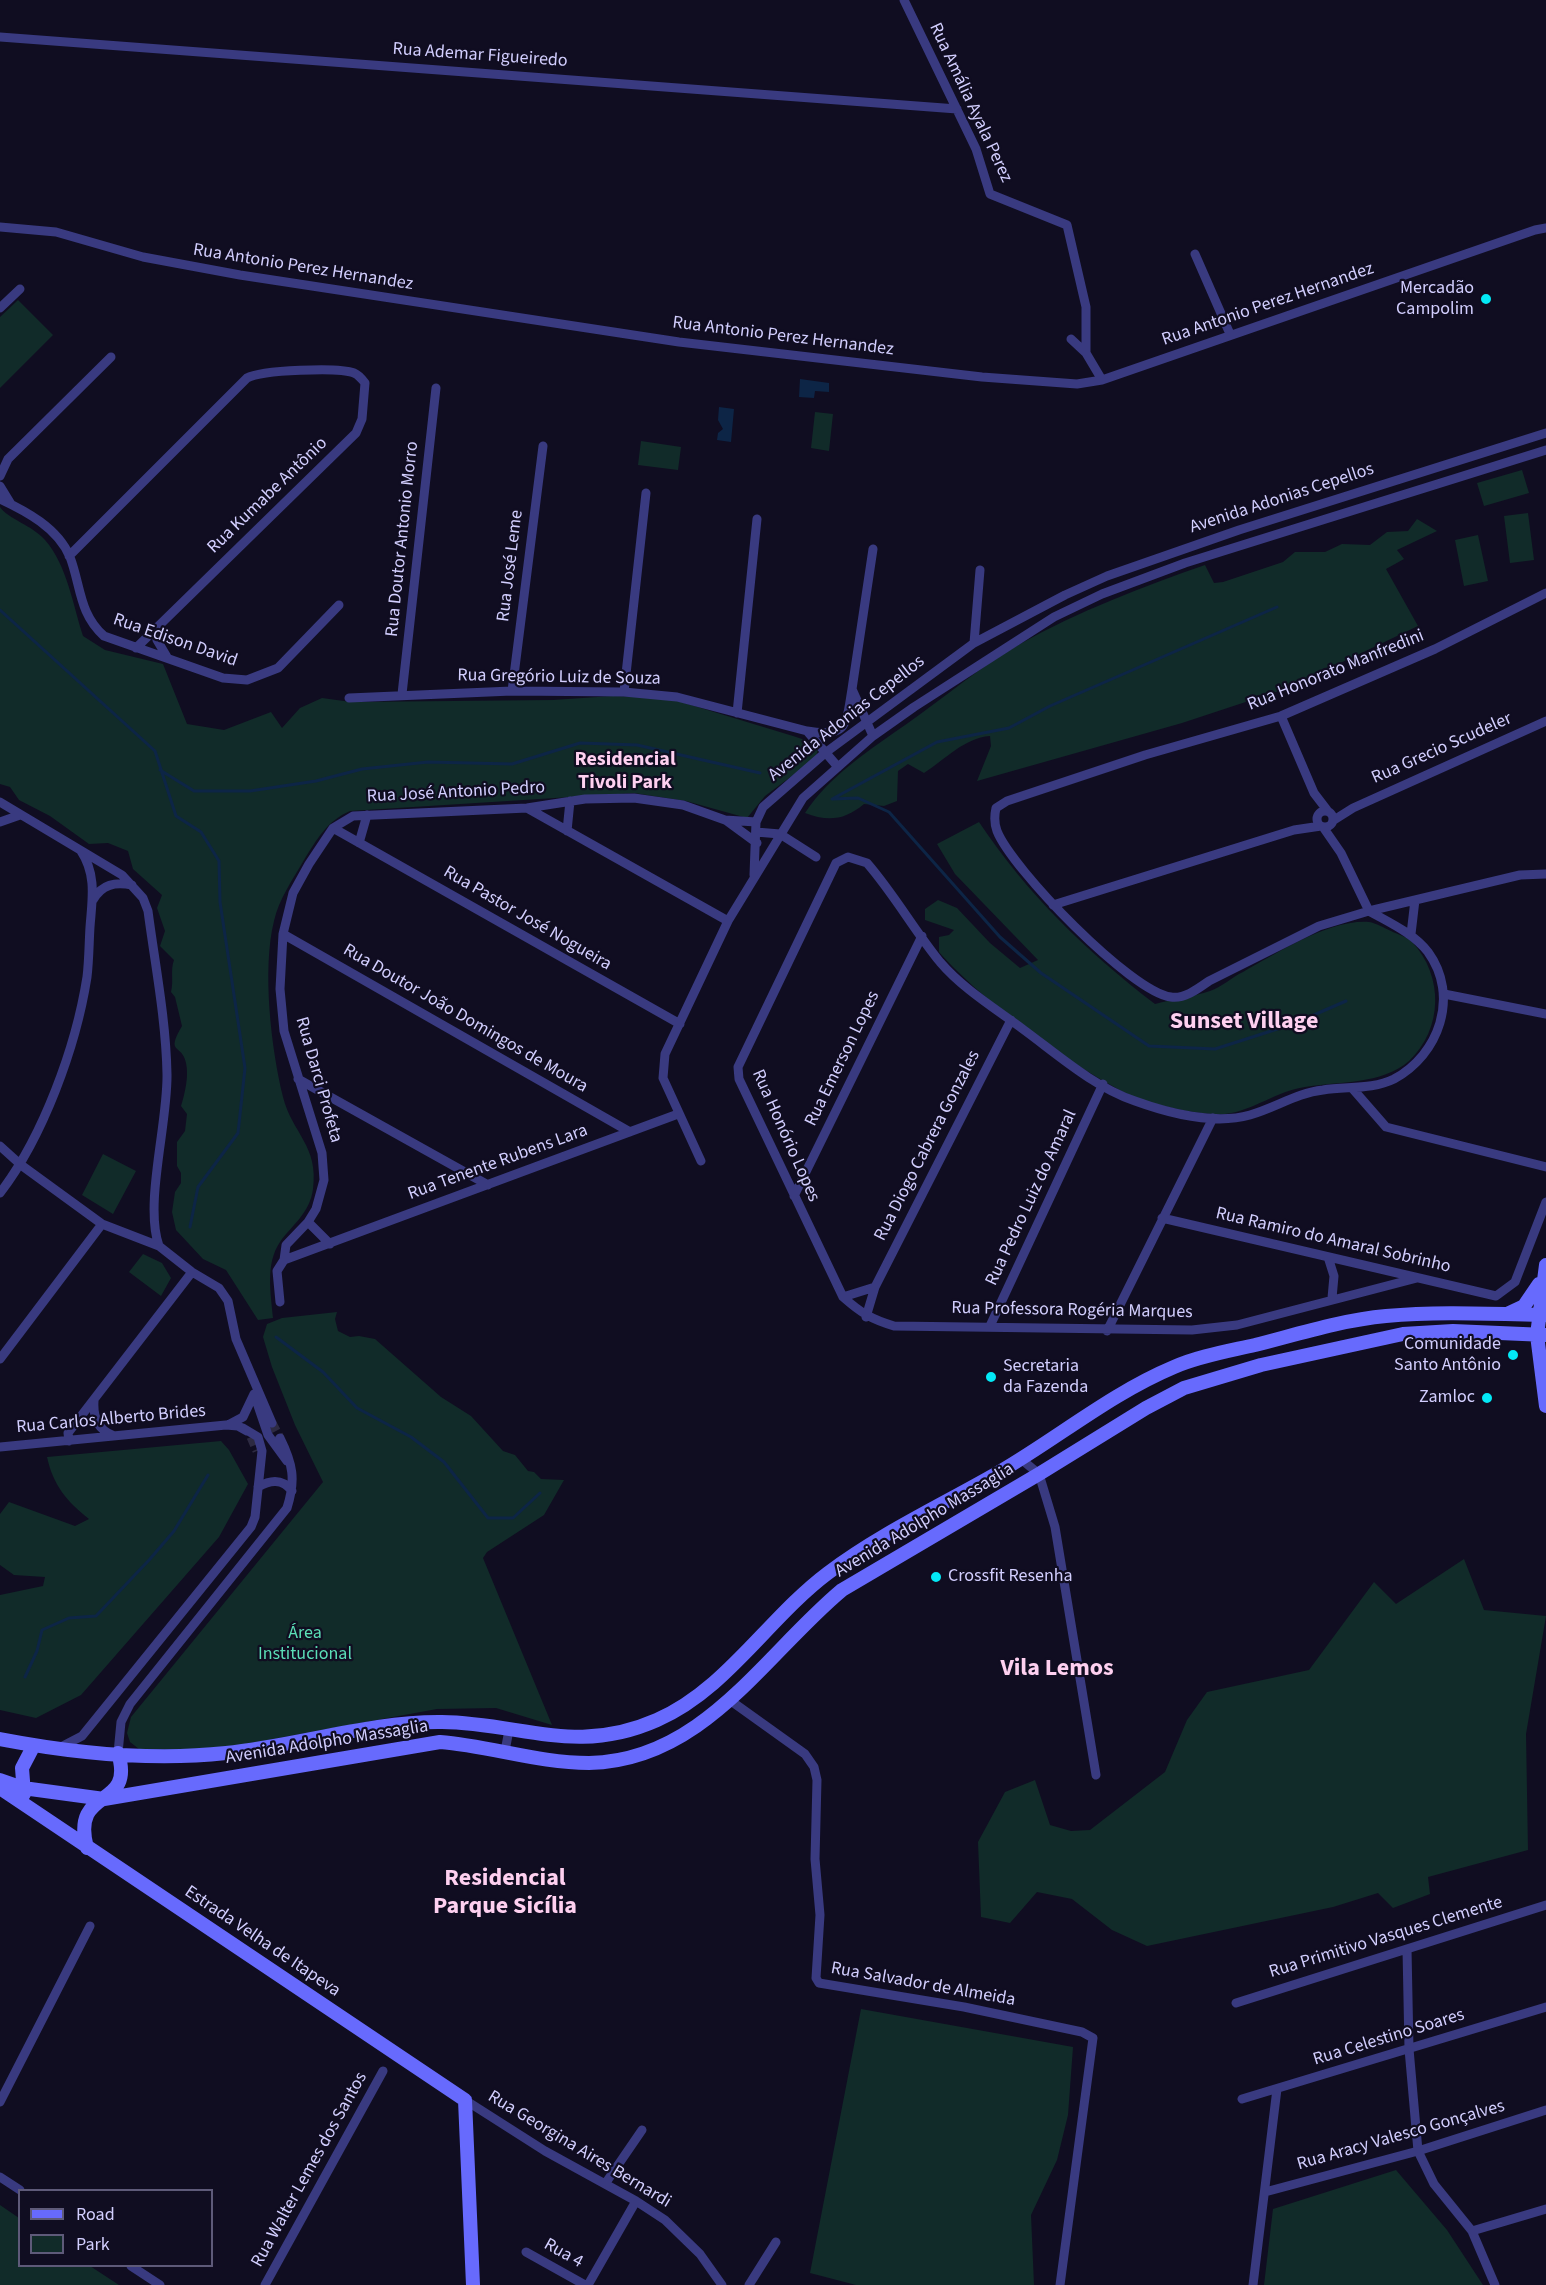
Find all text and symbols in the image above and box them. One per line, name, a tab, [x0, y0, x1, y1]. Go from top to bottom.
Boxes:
street label: Rua Amália Ayala Perez	[924, 20, 1016, 186]
street label: Rua Ademar Figueiredo	[392, 39, 568, 73]
street label: Rua Antonio Perez Hernandez	[191, 240, 415, 296]
street label: Rua Antonio Perez Hernandez	[1159, 259, 1377, 351]
place label: Mercadão Campolim	[1396, 278, 1474, 320]
marker: Mercadão Campolim	[1479, 292, 1493, 306]
street label: Rua Antonio Perez Hernandez	[671, 313, 895, 361]
street label: Rua Kumabe Antônio	[204, 433, 332, 559]
street label: Rua Doutor Antonio Morro	[382, 440, 424, 638]
street label: Avenida Adonias Cepellos	[1187, 459, 1377, 539]
street label: Rua José Leme	[493, 509, 529, 623]
street label: Rua Edison David	[110, 610, 240, 672]
street label: Rua Honorato Manfredini	[1245, 626, 1427, 716]
street label: Avenida Adonias Cepellos	[765, 651, 929, 787]
street label: Rua Gregório Luiz de Souza	[457, 665, 661, 691]
street label: Rua Grecio Scudeler	[1369, 708, 1515, 790]
district label: Residencial Tivoli Park	[574, 749, 676, 796]
street label: Rua José Antonio Pedro	[366, 778, 546, 808]
street label: Rua Pastor José Nogueira	[439, 862, 615, 976]
street label: Rua Doutor João Domingos de Moura	[339, 940, 591, 1098]
street label: Rua Emerson Lopes	[801, 988, 885, 1130]
district label: Sunset Village	[1170, 1009, 1318, 1037]
street label: Rua Darci Profeta	[290, 1015, 346, 1145]
street label: Rua Diogo Cabrera Gonzales	[870, 1047, 986, 1245]
street label: Rua Honório Lopes	[746, 1066, 824, 1206]
street label: Rua Pedro Luiz do Amaral	[982, 1107, 1082, 1289]
street label: Rua Tenente Rubens Lara	[405, 1120, 591, 1206]
street label: Rua Ramiro do Amaral Sobrinho	[1213, 1203, 1453, 1279]
street label: Rua Professora Rogéria Marques	[951, 1298, 1193, 1324]
place label: Comunidade Santo Antônio	[1394, 1334, 1501, 1376]
marker: Comunidade Santo Antônio	[1506, 1348, 1520, 1362]
place label: Secretaria da Fazenda	[1003, 1356, 1088, 1398]
marker: Secretaria da Fazenda	[984, 1370, 998, 1384]
place label: Zamloc	[1419, 1387, 1475, 1409]
marker: Zamloc	[1480, 1391, 1494, 1405]
street label: Rua Carlos Alberto Brides	[15, 1401, 207, 1439]
street label: Avenida Adolpho Massaglia	[832, 1459, 1018, 1583]
place label: Crossfit Resenha	[948, 1566, 1073, 1588]
marker: Crossfit Resenha	[929, 1570, 943, 1584]
park label: Área Institucional	[258, 1623, 352, 1666]
district label: Vila Lemos	[1000, 1656, 1114, 1684]
street label: Avenida Adolpho Massaglia	[224, 1716, 430, 1770]
district label: Residencial Parque Sicília	[433, 1866, 577, 1922]
street label: Estrada Velha de Itapeva	[180, 1882, 344, 2002]
street label: Rua Primitivo Vasques Clemente	[1267, 1892, 1505, 1984]
street label: Rua Salvador de Almeida	[829, 1958, 1017, 2012]
street label: Rua Celestino Soares	[1311, 2005, 1467, 2071]
street label: Rua Walter Lemes dos Santos	[247, 2069, 373, 2271]
street label: Rua Georgina Aires Bernardi	[483, 2087, 675, 2213]
street label: Rua Aracy Valesco Gonçalves	[1295, 2096, 1507, 2176]
legend	[18, 2189, 213, 2267]
text: Road	[76, 2202, 115, 2227]
text: Park	[76, 2232, 110, 2257]
street label: Rua 4	[540, 2234, 586, 2274]

